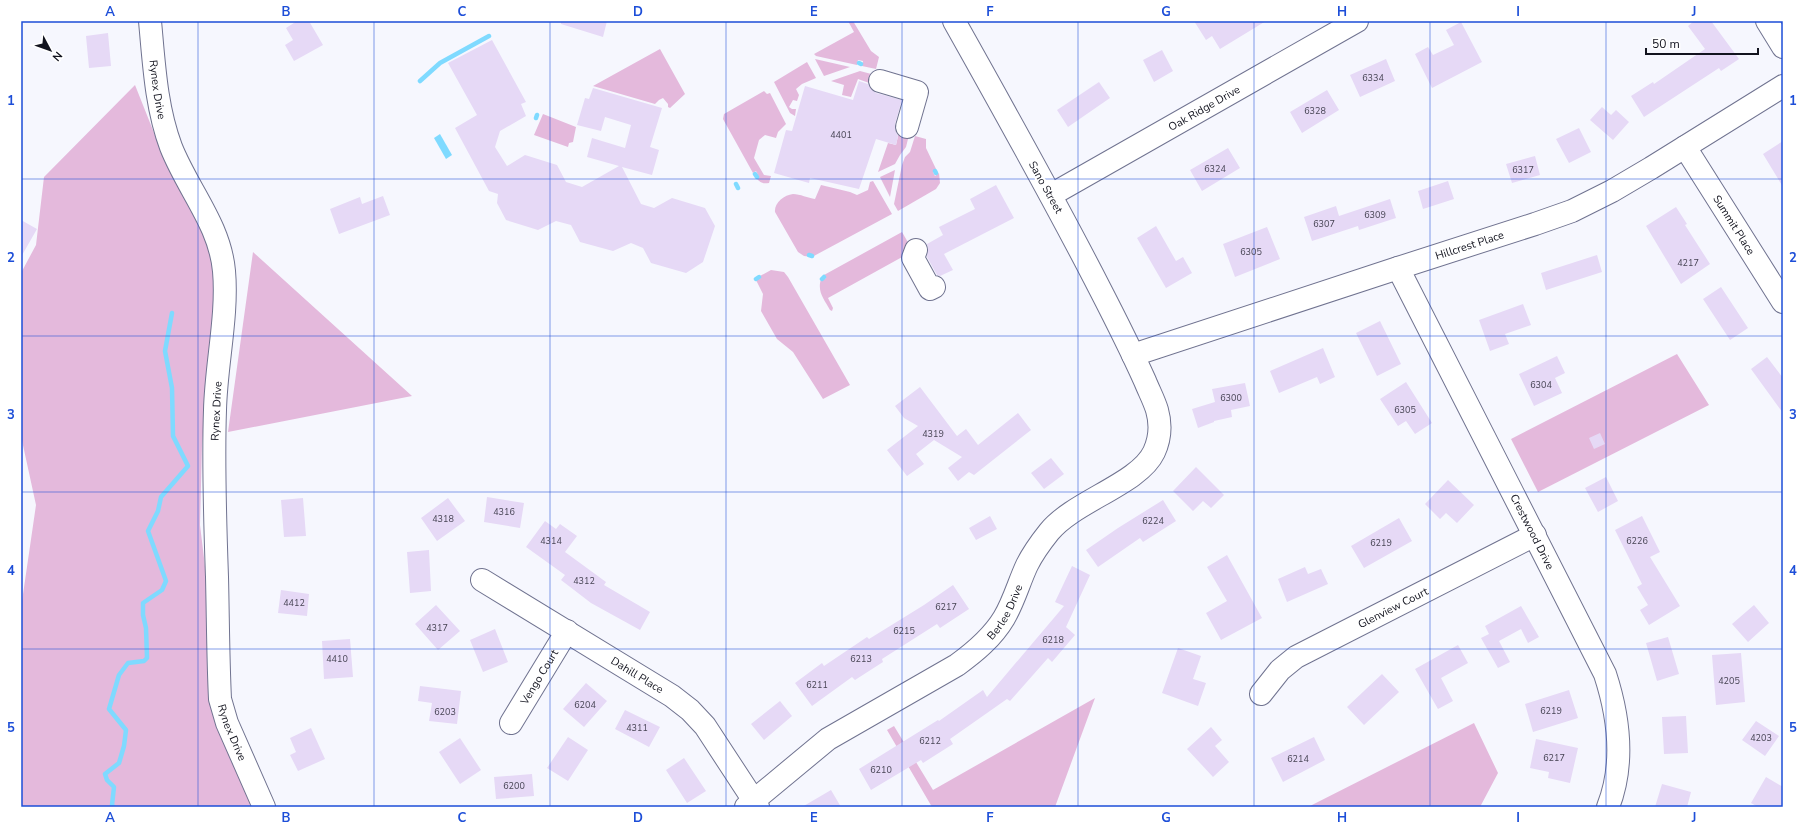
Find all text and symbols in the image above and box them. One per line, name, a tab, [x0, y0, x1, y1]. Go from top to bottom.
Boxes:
text: A	[105, 3, 115, 21]
text: B	[282, 3, 291, 21]
text: C	[458, 3, 467, 21]
text: D	[633, 3, 643, 21]
text: E	[810, 3, 818, 21]
text: F	[986, 3, 994, 21]
text: G	[1161, 3, 1171, 21]
text: H	[1337, 3, 1347, 21]
text: I	[1516, 3, 1520, 21]
text: J	[1691, 3, 1696, 21]
north arrow	[30, 30, 70, 70]
scale bar	[1646, 30, 1758, 56]
text: 50 m	[1652, 36, 1680, 52]
text: N	[49, 48, 66, 64]
street label: Rynex Drive	[146, 59, 169, 121]
house number: 6334	[1362, 72, 1384, 84]
street label: Oak Ridge Drive	[1166, 82, 1243, 135]
text: 1	[7, 92, 15, 110]
text: 1	[1789, 92, 1797, 110]
house number: 6328	[1304, 105, 1326, 117]
house number: 4401	[830, 129, 852, 141]
street label: Sano Street	[1025, 158, 1066, 216]
house number: 6324	[1204, 163, 1226, 175]
house number: 6317	[1512, 164, 1534, 176]
street label: Summit Place	[1709, 192, 1758, 258]
house number: 6309	[1364, 209, 1386, 221]
house number: 6307	[1313, 218, 1335, 230]
street label: Hillcrest Place	[1434, 227, 1506, 264]
house number: 6305	[1240, 246, 1262, 258]
text: 2	[7, 249, 15, 267]
text: 2	[1789, 249, 1797, 267]
house number: 4217	[1677, 257, 1699, 269]
house number: 6304	[1530, 379, 1552, 391]
street label: Rynex Drive	[207, 381, 226, 441]
house number: 6300	[1220, 392, 1242, 404]
house number: 6305	[1394, 404, 1416, 416]
text: 3	[7, 406, 15, 424]
text: 3	[1789, 406, 1797, 424]
house number: 4319	[922, 428, 944, 440]
street label: Crestwood Drive	[1506, 491, 1558, 572]
house number: 4316	[493, 506, 515, 518]
house number: 4318	[432, 513, 454, 525]
house number: 6224	[1142, 515, 1164, 527]
house number: 4314	[540, 535, 562, 547]
house number: 6226	[1626, 535, 1648, 547]
house number: 6219	[1370, 537, 1392, 549]
text: 4	[7, 562, 15, 580]
text: 4	[1789, 562, 1797, 580]
house number: 4312	[573, 575, 595, 587]
street label: Berlee Drive	[984, 582, 1026, 643]
street label: Glenview Court	[1355, 584, 1431, 632]
house number: 4412	[283, 597, 305, 609]
house number: 6217	[935, 601, 957, 613]
house number: 4317	[426, 622, 448, 634]
house number: 6215	[893, 625, 915, 637]
house number: 6218	[1042, 634, 1064, 646]
street label: Vengo Court	[516, 647, 562, 708]
house number: 4410	[326, 653, 348, 665]
street label: Dahill Place	[608, 653, 666, 697]
house number: 6213	[850, 653, 872, 665]
house number: 4205	[1718, 675, 1740, 687]
house number: 6211	[806, 679, 828, 691]
house number: 6204	[574, 699, 596, 711]
street label: Rynex Drive	[214, 702, 250, 763]
house number: 6219	[1540, 705, 1562, 717]
house number: 6203	[434, 706, 456, 718]
text: 5	[7, 719, 15, 737]
text: 5	[1789, 719, 1797, 737]
house number: 4311	[626, 722, 648, 734]
house number: 4203	[1750, 732, 1772, 744]
house number: 6212	[919, 735, 941, 747]
house number: 6217	[1543, 752, 1565, 764]
house number: 6214	[1287, 753, 1309, 765]
house number: 6210	[870, 764, 892, 776]
house number: 6200	[503, 780, 525, 792]
text: A	[105, 809, 115, 827]
text: B	[282, 809, 291, 827]
text: C	[458, 809, 467, 827]
text: D	[633, 809, 643, 827]
text: E	[810, 809, 818, 827]
text: F	[986, 809, 994, 827]
text: G	[1161, 809, 1171, 827]
text: H	[1337, 809, 1347, 827]
text: I	[1516, 809, 1520, 827]
text: J	[1691, 809, 1696, 827]

